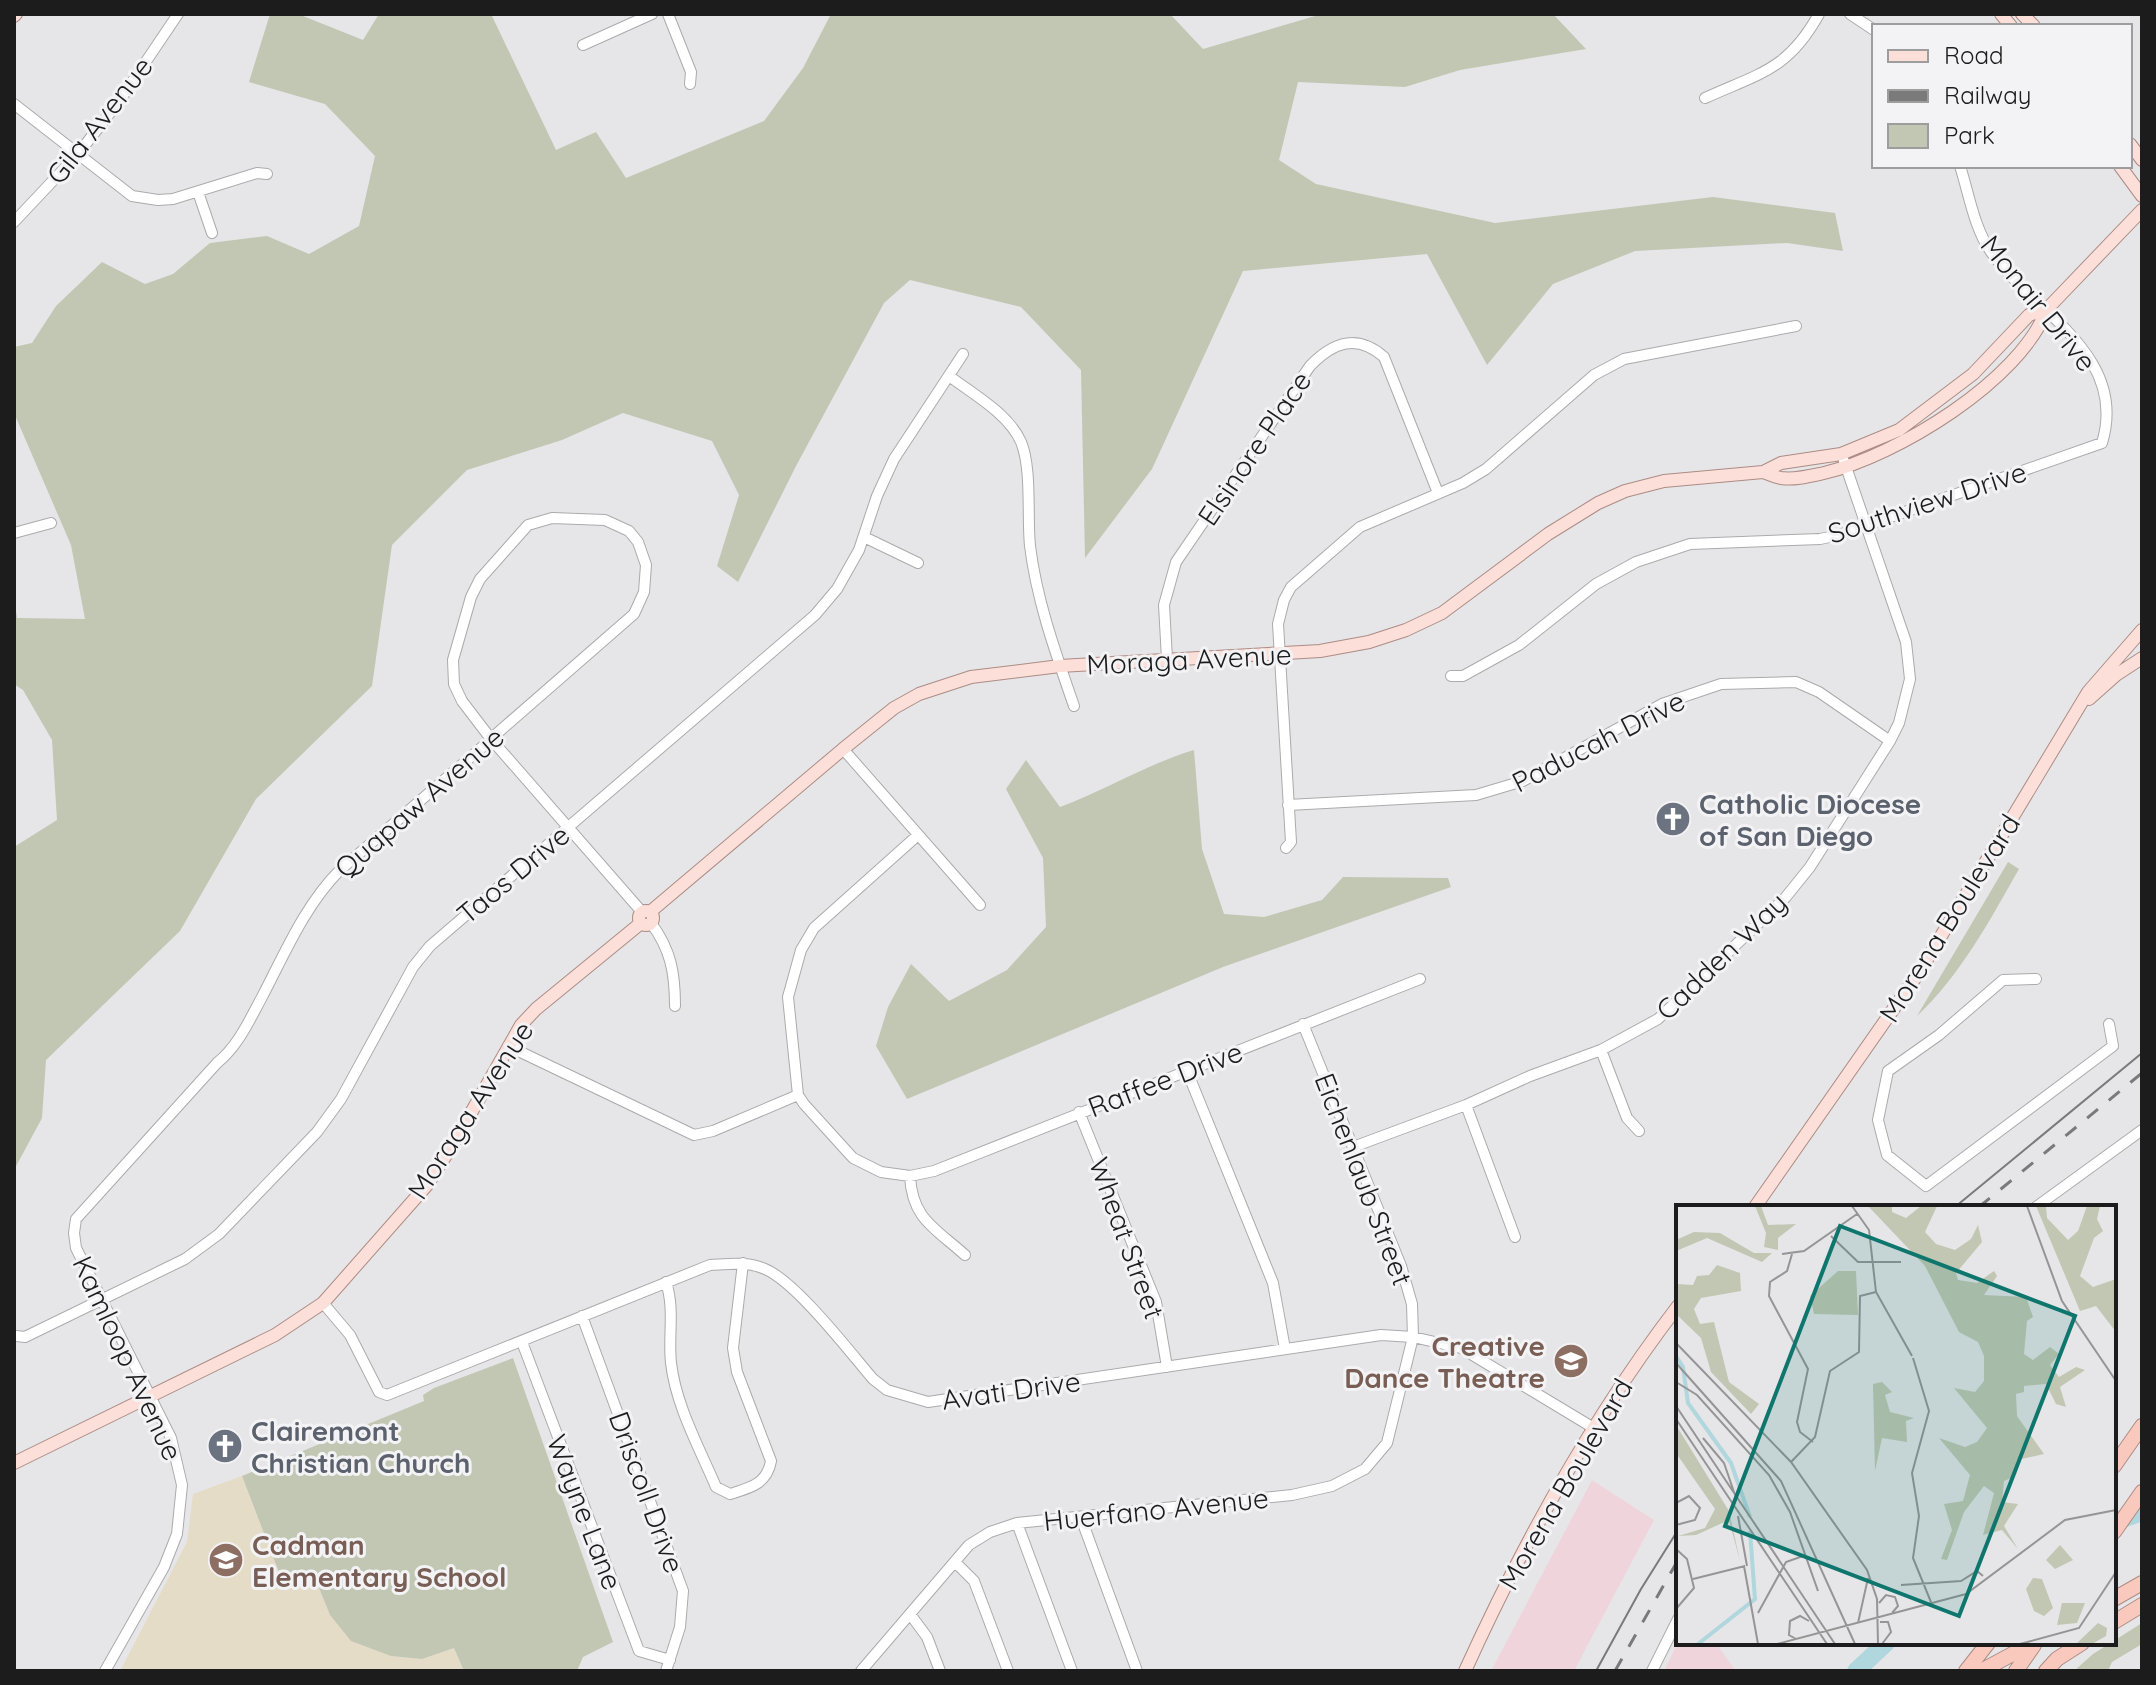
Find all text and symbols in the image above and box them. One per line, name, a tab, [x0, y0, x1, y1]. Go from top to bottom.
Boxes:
legend	[1872, 24, 2132, 168]
text: Road	[1944, 40, 2004, 70]
street label: Gila Avenue	[38, 49, 160, 191]
text: Railway	[1944, 80, 2031, 110]
text: Park	[1944, 120, 1995, 150]
street label: Monair Drive	[1973, 228, 2105, 378]
street label: Elsinore Place	[1190, 364, 1318, 532]
street label: Southview Drive	[1823, 453, 2031, 551]
street label: Moraga Avenue	[1086, 636, 1292, 682]
street label: Paducah Drive	[1506, 682, 1690, 800]
street label: Quapaw Avenue	[327, 719, 511, 885]
place label: Catholic Diocese of San Diego	[1699, 786, 1921, 853]
church icon: Catholic Diocese of San Diego	[1654, 800, 1692, 838]
street label: Morena Boulevard	[1871, 808, 2027, 1028]
street label: Taos Drive	[450, 817, 576, 931]
street label: Cadden Way	[1648, 885, 1794, 1027]
street label: Moraga Avenue	[399, 1014, 541, 1206]
street label: Raffee Drive	[1083, 1034, 1247, 1124]
street label: Eichenlaub Street	[1307, 1068, 1421, 1290]
street label: Wheat Street	[1082, 1152, 1172, 1324]
inset map	[1676, 1205, 2116, 1645]
street label: Kamloop Avenue	[65, 1250, 191, 1466]
place label: Creative Dance Theatre	[1344, 1328, 1545, 1395]
school or university icon: Creative Dance Theatre	[1552, 1342, 1590, 1380]
street label: Avati Drive	[939, 1363, 1083, 1417]
street label: Morena Boulevard	[1490, 1372, 1640, 1596]
street label: Driscoll Drive	[602, 1406, 692, 1578]
place label: Clairemont Christian Church	[251, 1413, 470, 1480]
church icon: Clairemont Christian Church	[206, 1427, 244, 1465]
street label: Wayne Lane	[539, 1430, 631, 1594]
street label: Huerfano Avenue	[1042, 1480, 1270, 1538]
place label: Cadman Elementary School	[252, 1527, 507, 1594]
school or university icon: Cadman Elementary School	[207, 1541, 245, 1579]

